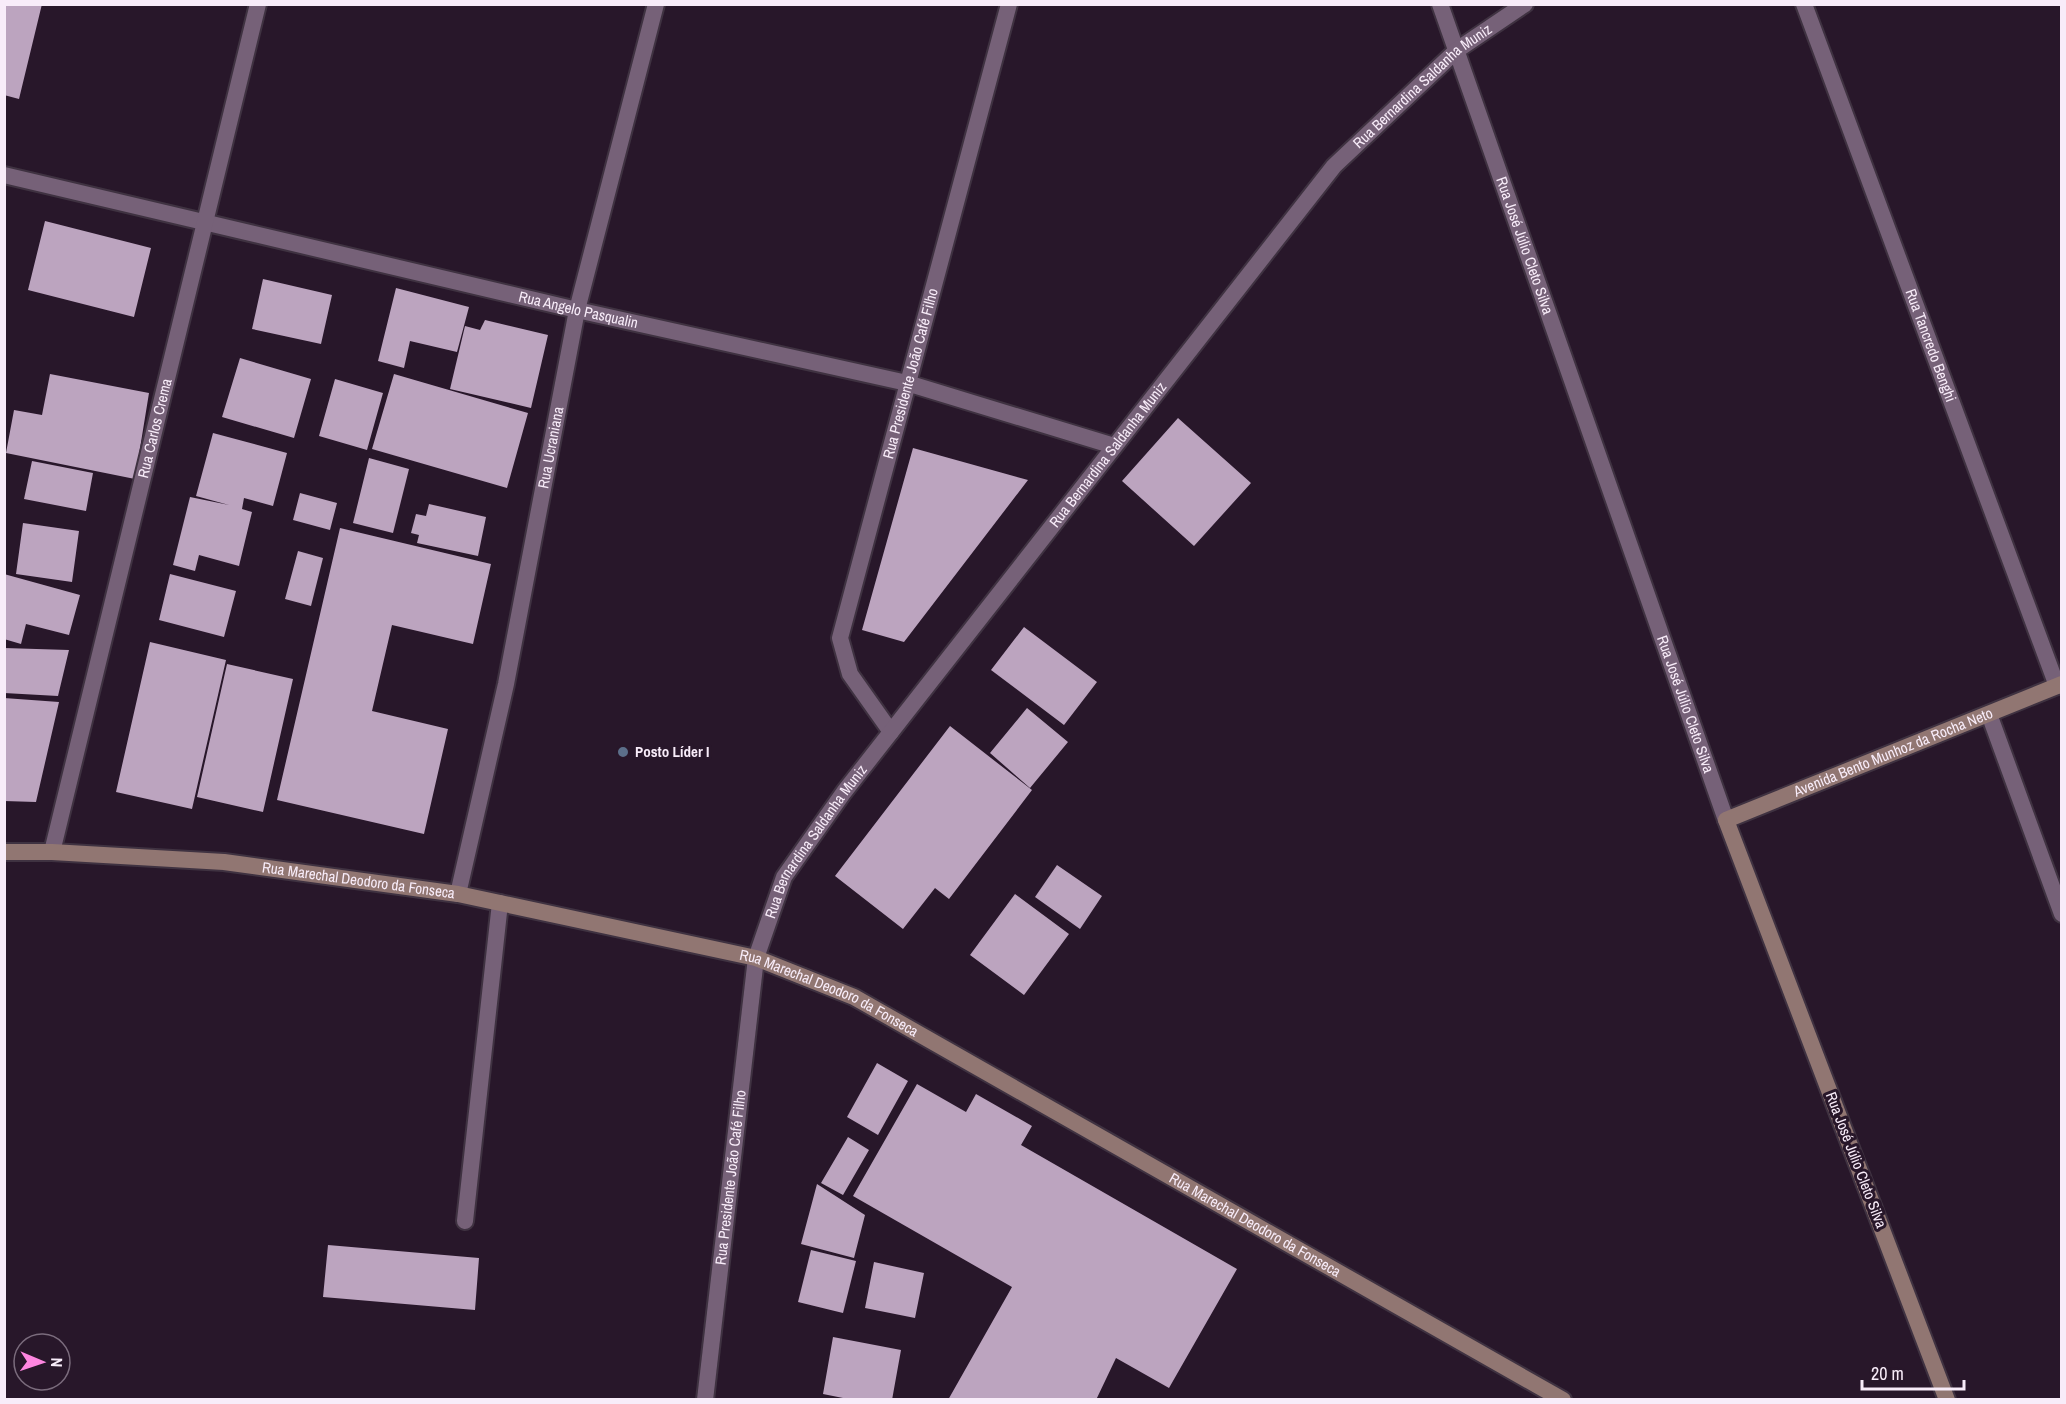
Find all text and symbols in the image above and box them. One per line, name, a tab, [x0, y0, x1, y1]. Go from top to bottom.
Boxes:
street label: Rua Bernardina Saldanha Muniz	[1348, 19, 1496, 153]
street label: Rua José Júlio Cleto Silva	[1491, 174, 1559, 317]
street label: Rua Angelo Pasqualin	[517, 286, 640, 333]
street label: Rua Presidente João Café Filho	[877, 286, 943, 461]
street label: Rua Tancredo Benghi	[1901, 286, 1962, 405]
street label: Rua Carlos Crema	[132, 376, 177, 480]
street label: Rua Bernardina Saldanha Muniz	[1044, 377, 1171, 532]
street label: Rua Ucraniana	[532, 405, 568, 490]
street label: Rua José Júlio Cleto Silva	[1652, 632, 1720, 776]
street label: Avenida Bento Munhoz da Rocha Neto	[1789, 702, 1996, 802]
place label: Posto Líder I	[635, 741, 710, 762]
marker: Posto Líder I	[616, 745, 630, 759]
street label: Rua Bernardina Saldanha Muniz	[759, 760, 872, 921]
street label: Rua Marechal Deodoro da Fonseca	[261, 856, 456, 903]
street label: Rua Marechal Deodoro da Fonseca	[738, 944, 923, 1042]
street label: Rua Presidente João Café Filho	[710, 1089, 751, 1266]
street label: Rua José Júlio Cleto Silva	[1821, 1089, 1892, 1231]
street label: Rua Marechal Deodoro da Fonseca	[1166, 1167, 1345, 1282]
north arrow	[12, 1332, 72, 1392]
scale bar	[1862, 1353, 1964, 1391]
text: N	[46, 1357, 68, 1368]
text: 20 m	[1871, 1361, 1904, 1386]

